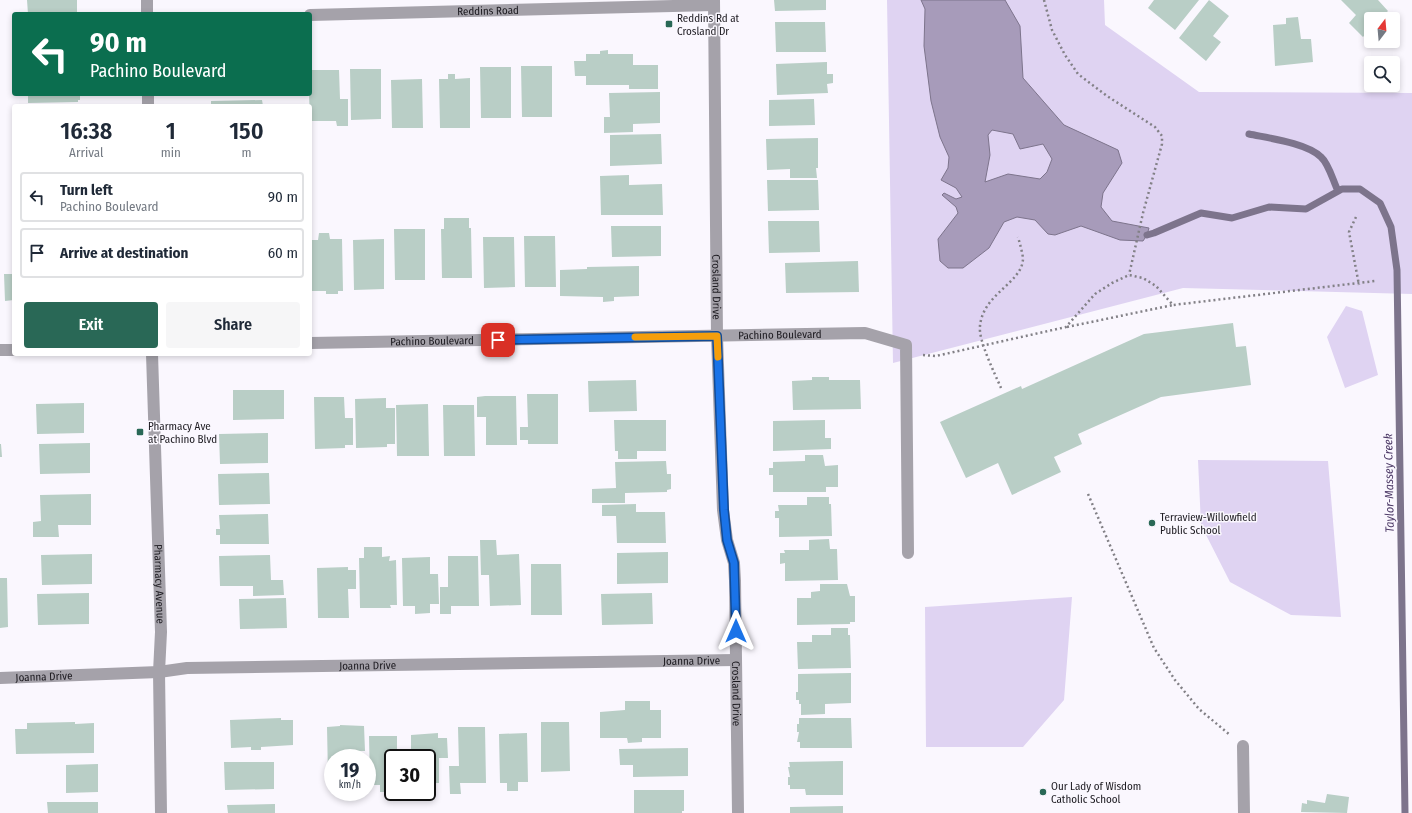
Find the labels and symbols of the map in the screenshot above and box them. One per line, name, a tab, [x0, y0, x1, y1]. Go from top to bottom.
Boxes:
street label: Reddins Road	[457, 4, 519, 18]
place label: Reddins Rd at Crosland Dr	[677, 12, 740, 38]
north arrow	[1364, 12, 1400, 48]
marker: Reddins Rd at Crosland Dr	[664, 19, 674, 29]
street label: Crosland Drive	[709, 254, 723, 320]
pin	[481, 323, 515, 357]
street label: Pachino Boulevard	[738, 328, 822, 342]
street label: Pachino Boulevard	[390, 334, 474, 349]
place label: Pharmacy Ave at Pachino Blvd	[148, 420, 217, 446]
marker: Pharmacy Ave at Pachino Blvd	[135, 427, 145, 437]
water label: Taylor-Massey Creek	[1381, 433, 1397, 533]
place label: Terraview-Willowfield Public School	[1160, 511, 1257, 537]
marker: Terraview-Willowfield Public School	[1147, 518, 1157, 528]
street label: Pharmacy Avenue	[151, 544, 167, 624]
position arrow	[715, 610, 757, 652]
street label: Joanna Drive	[663, 654, 720, 668]
street label: Joanna Drive	[339, 659, 396, 673]
street label: Crosland Drive	[729, 661, 743, 726]
street label: Joanna Drive	[15, 669, 73, 684]
speed limit sign: 30	[384, 749, 436, 801]
place label: Our Lady of Wisdom Catholic School	[1051, 780, 1141, 806]
marker: Our Lady of Wisdom Catholic School	[1038, 787, 1048, 797]

